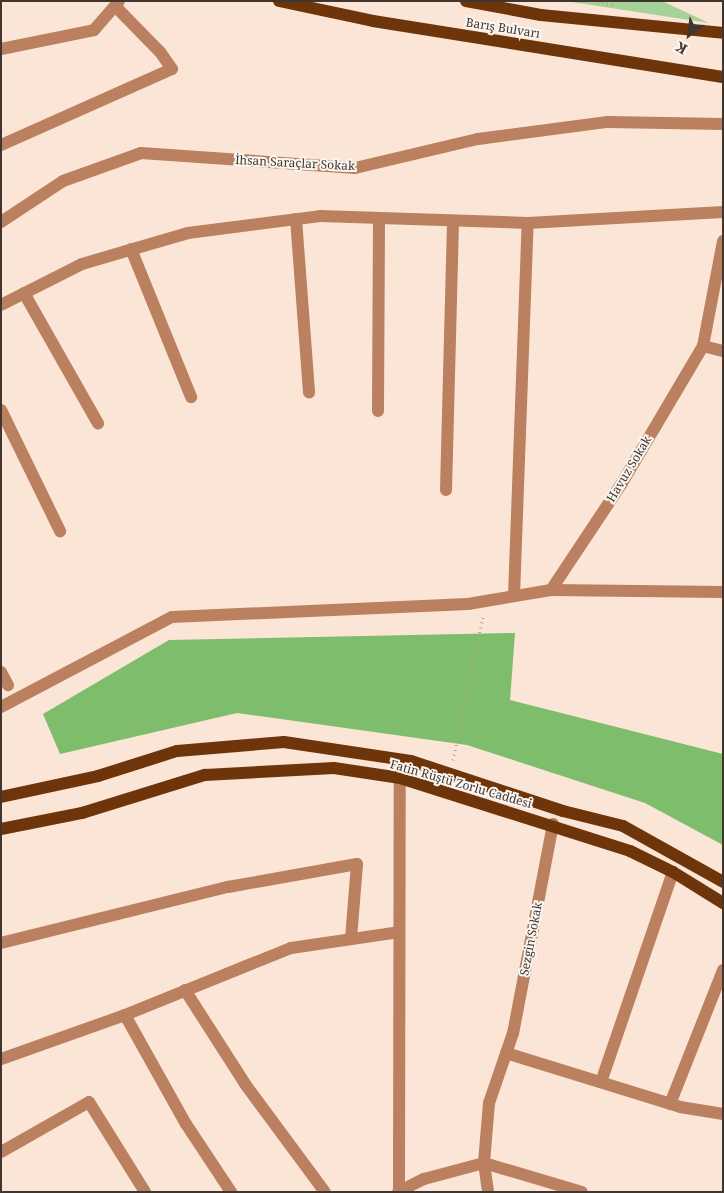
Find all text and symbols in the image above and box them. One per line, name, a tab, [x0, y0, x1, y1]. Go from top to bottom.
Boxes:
north arrow	[664, 10, 714, 60]
street label: Barış Bulvarı	[465, 15, 541, 41]
text: K	[672, 38, 690, 59]
street label: İhsan Saraçlar Sokak	[235, 153, 355, 173]
street label: Havuz Sokak	[604, 433, 654, 505]
street label: Fatin Rüştü Zorlu Caddesi	[388, 757, 534, 811]
street label: Sezgin Sokak	[517, 901, 545, 977]

